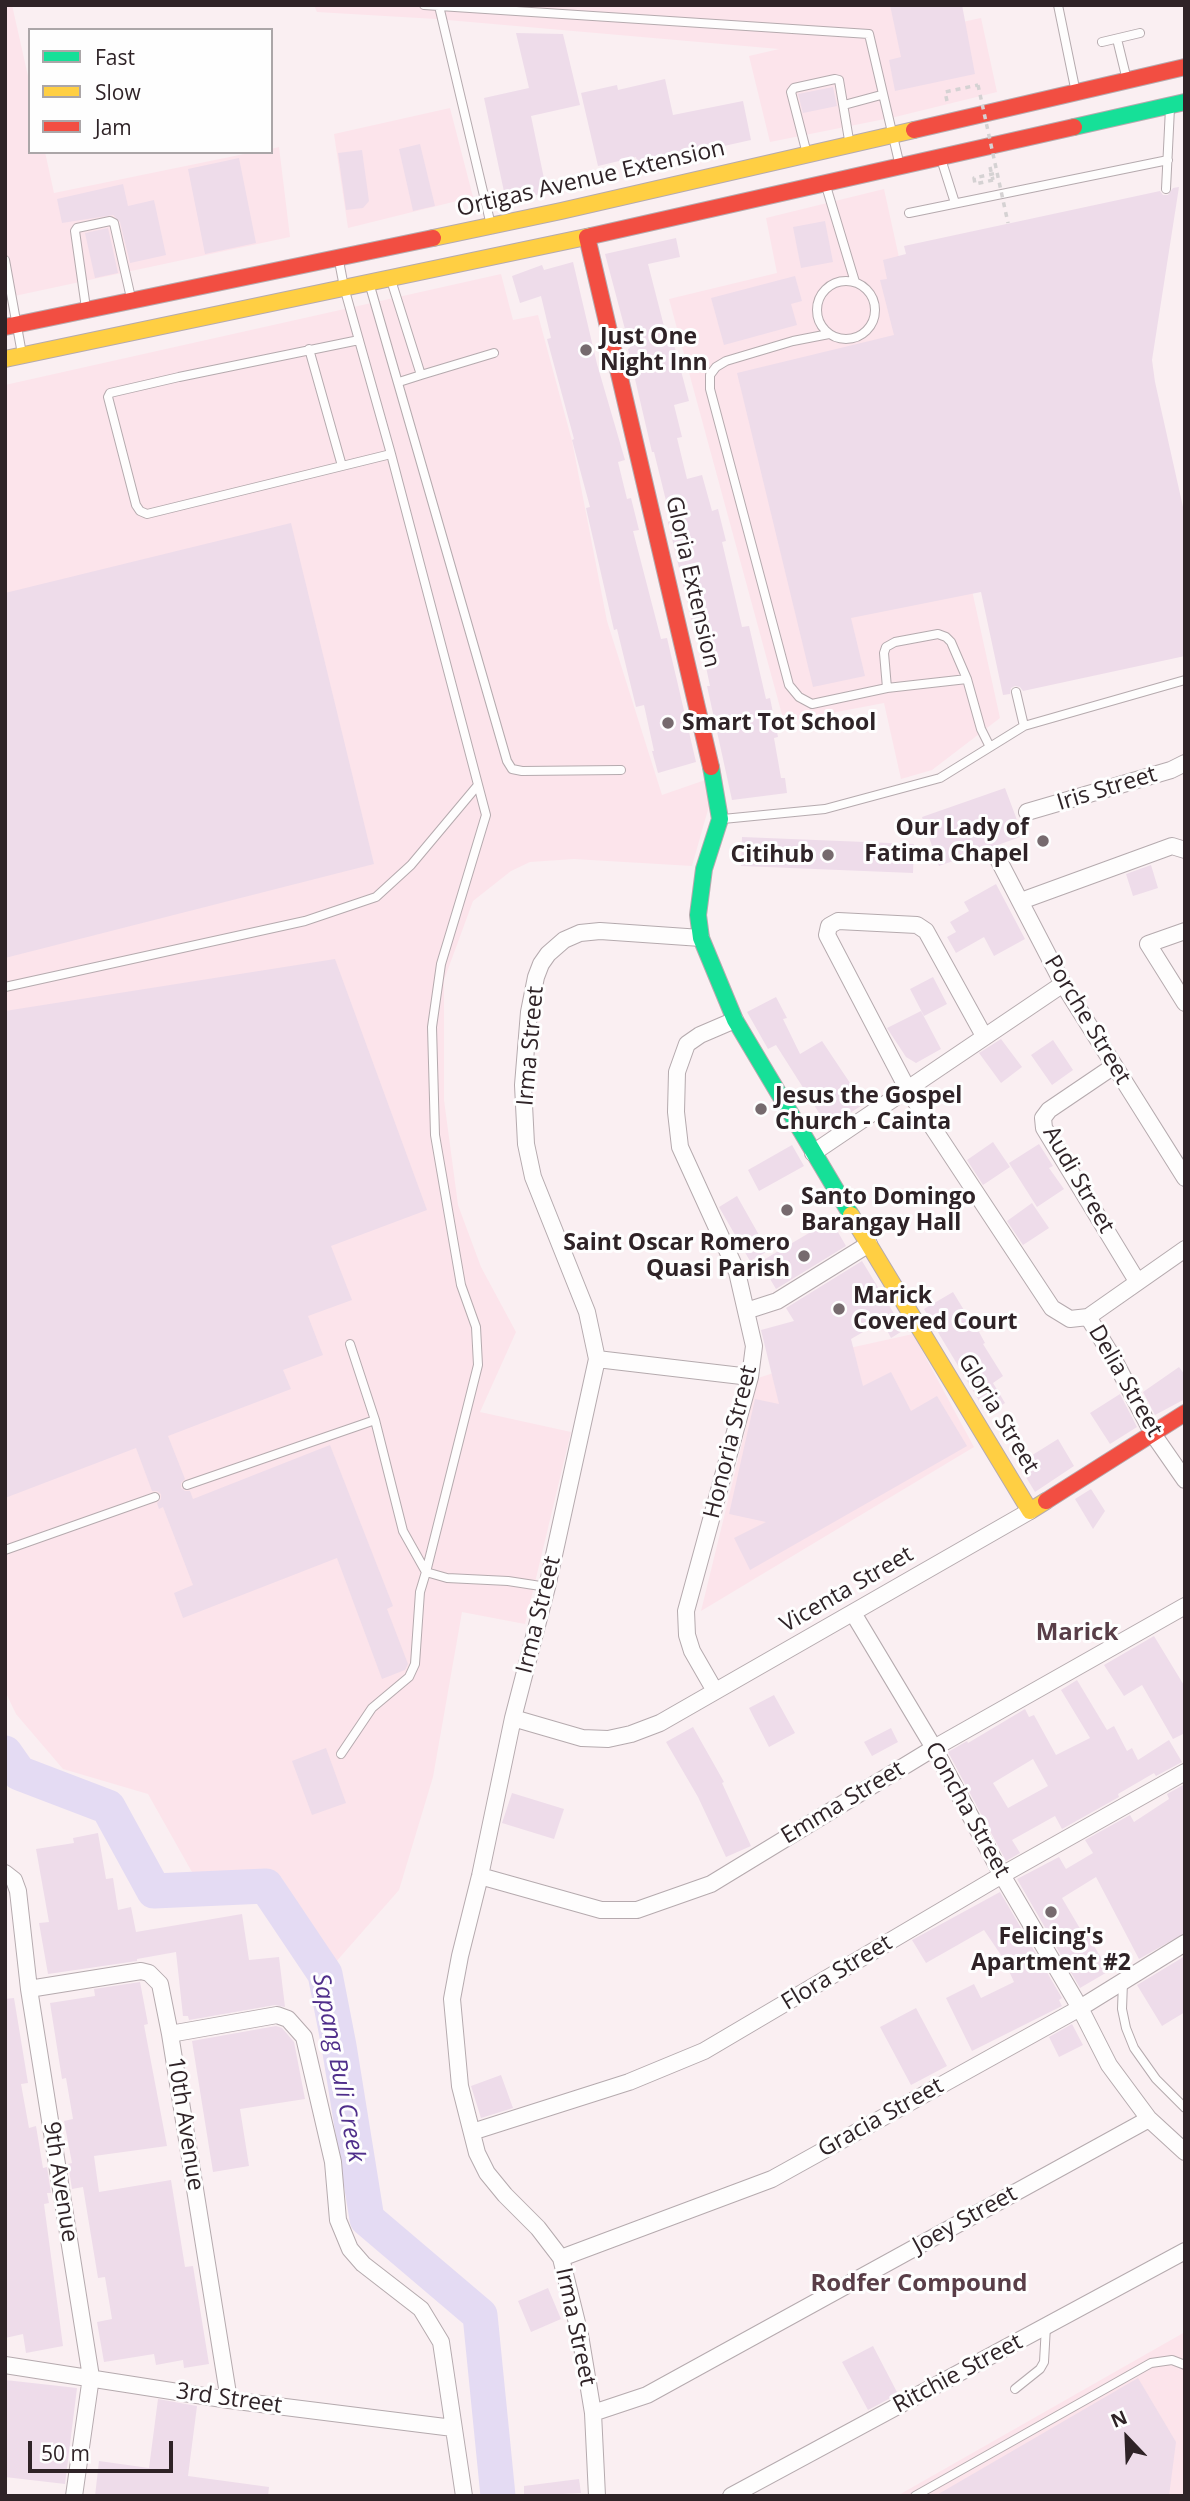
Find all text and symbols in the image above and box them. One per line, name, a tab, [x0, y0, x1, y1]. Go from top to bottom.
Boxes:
legend	[28, 28, 273, 154]
text: Fast	[95, 43, 135, 71]
text: Slow	[95, 78, 141, 106]
text: Jam	[95, 113, 132, 141]
street label: Ortigas Avenue Extension	[454, 135, 728, 223]
place label: Just One Night Inn	[600, 323, 708, 377]
marker: Just One Night Inn	[578, 342, 594, 358]
street label: Gloria Extension	[659, 494, 725, 670]
place label: Smart Tot School	[682, 709, 876, 737]
marker: Smart Tot School	[660, 715, 676, 731]
street label: Iris Street	[1054, 761, 1160, 817]
place label: Our Lady of Fatima Chapel	[864, 814, 1029, 868]
marker: Our Lady of Fatima Chapel	[1035, 833, 1051, 849]
place label: Citihub	[731, 841, 814, 869]
marker: Citihub	[820, 847, 836, 863]
street label: Porche Street	[1038, 951, 1136, 1089]
street label: Irma Street	[512, 985, 550, 1107]
place label: Jesus the Gospel Church - Cainta	[775, 1082, 962, 1136]
marker: Jesus the Gospel Church - Cainta	[753, 1101, 769, 1117]
street label: Audi Street	[1036, 1122, 1120, 1238]
place label: Santo Domingo Barangay Hall	[801, 1183, 976, 1237]
marker: Santo Domingo Barangay Hall	[779, 1202, 795, 1218]
place label: Saint Oscar Romero Quasi Parish	[563, 1229, 790, 1283]
marker: Saint Oscar Romero Quasi Parish	[796, 1248, 812, 1264]
place label: Marick Covered Court	[853, 1282, 1018, 1336]
marker: Marick Covered Court	[831, 1301, 847, 1317]
street label: Delia Street	[1082, 1320, 1168, 1442]
street label: Gloria Street	[952, 1349, 1044, 1479]
street label: Honoria Street	[699, 1363, 763, 1521]
street label: Vicenta Street	[776, 1541, 918, 1639]
street label: Irma Street	[511, 1553, 567, 1677]
district label: Marick	[1036, 1619, 1118, 1647]
street label: Concha Street	[918, 1737, 1016, 1883]
street label: Emma Street	[777, 1756, 909, 1850]
marker: Felicing's Apartment #2	[1043, 1904, 1059, 1920]
place label: Felicing's Apartment #2	[971, 1923, 1131, 1977]
street label: Flora Street	[777, 1929, 897, 2017]
water label: Sapang Buli Creek	[306, 1971, 370, 2165]
street label: 10th Avenue	[161, 2055, 209, 2193]
street label: Gracia Street	[814, 2072, 948, 2164]
street label: 9th Avenue	[37, 2120, 83, 2244]
street label: Joey Street	[908, 2180, 1022, 2260]
street label: Irma Street	[549, 2265, 601, 2389]
district label: Rodfer Compound	[811, 2270, 1027, 2298]
street label: Ritchie Street	[889, 2328, 1027, 2420]
street label: 3rd Street	[174, 2378, 284, 2420]
north arrow	[1092, 2403, 1162, 2473]
text: N	[1107, 2404, 1131, 2434]
scale bar	[32, 2428, 177, 2472]
text: 50 m	[41, 2439, 90, 2467]

